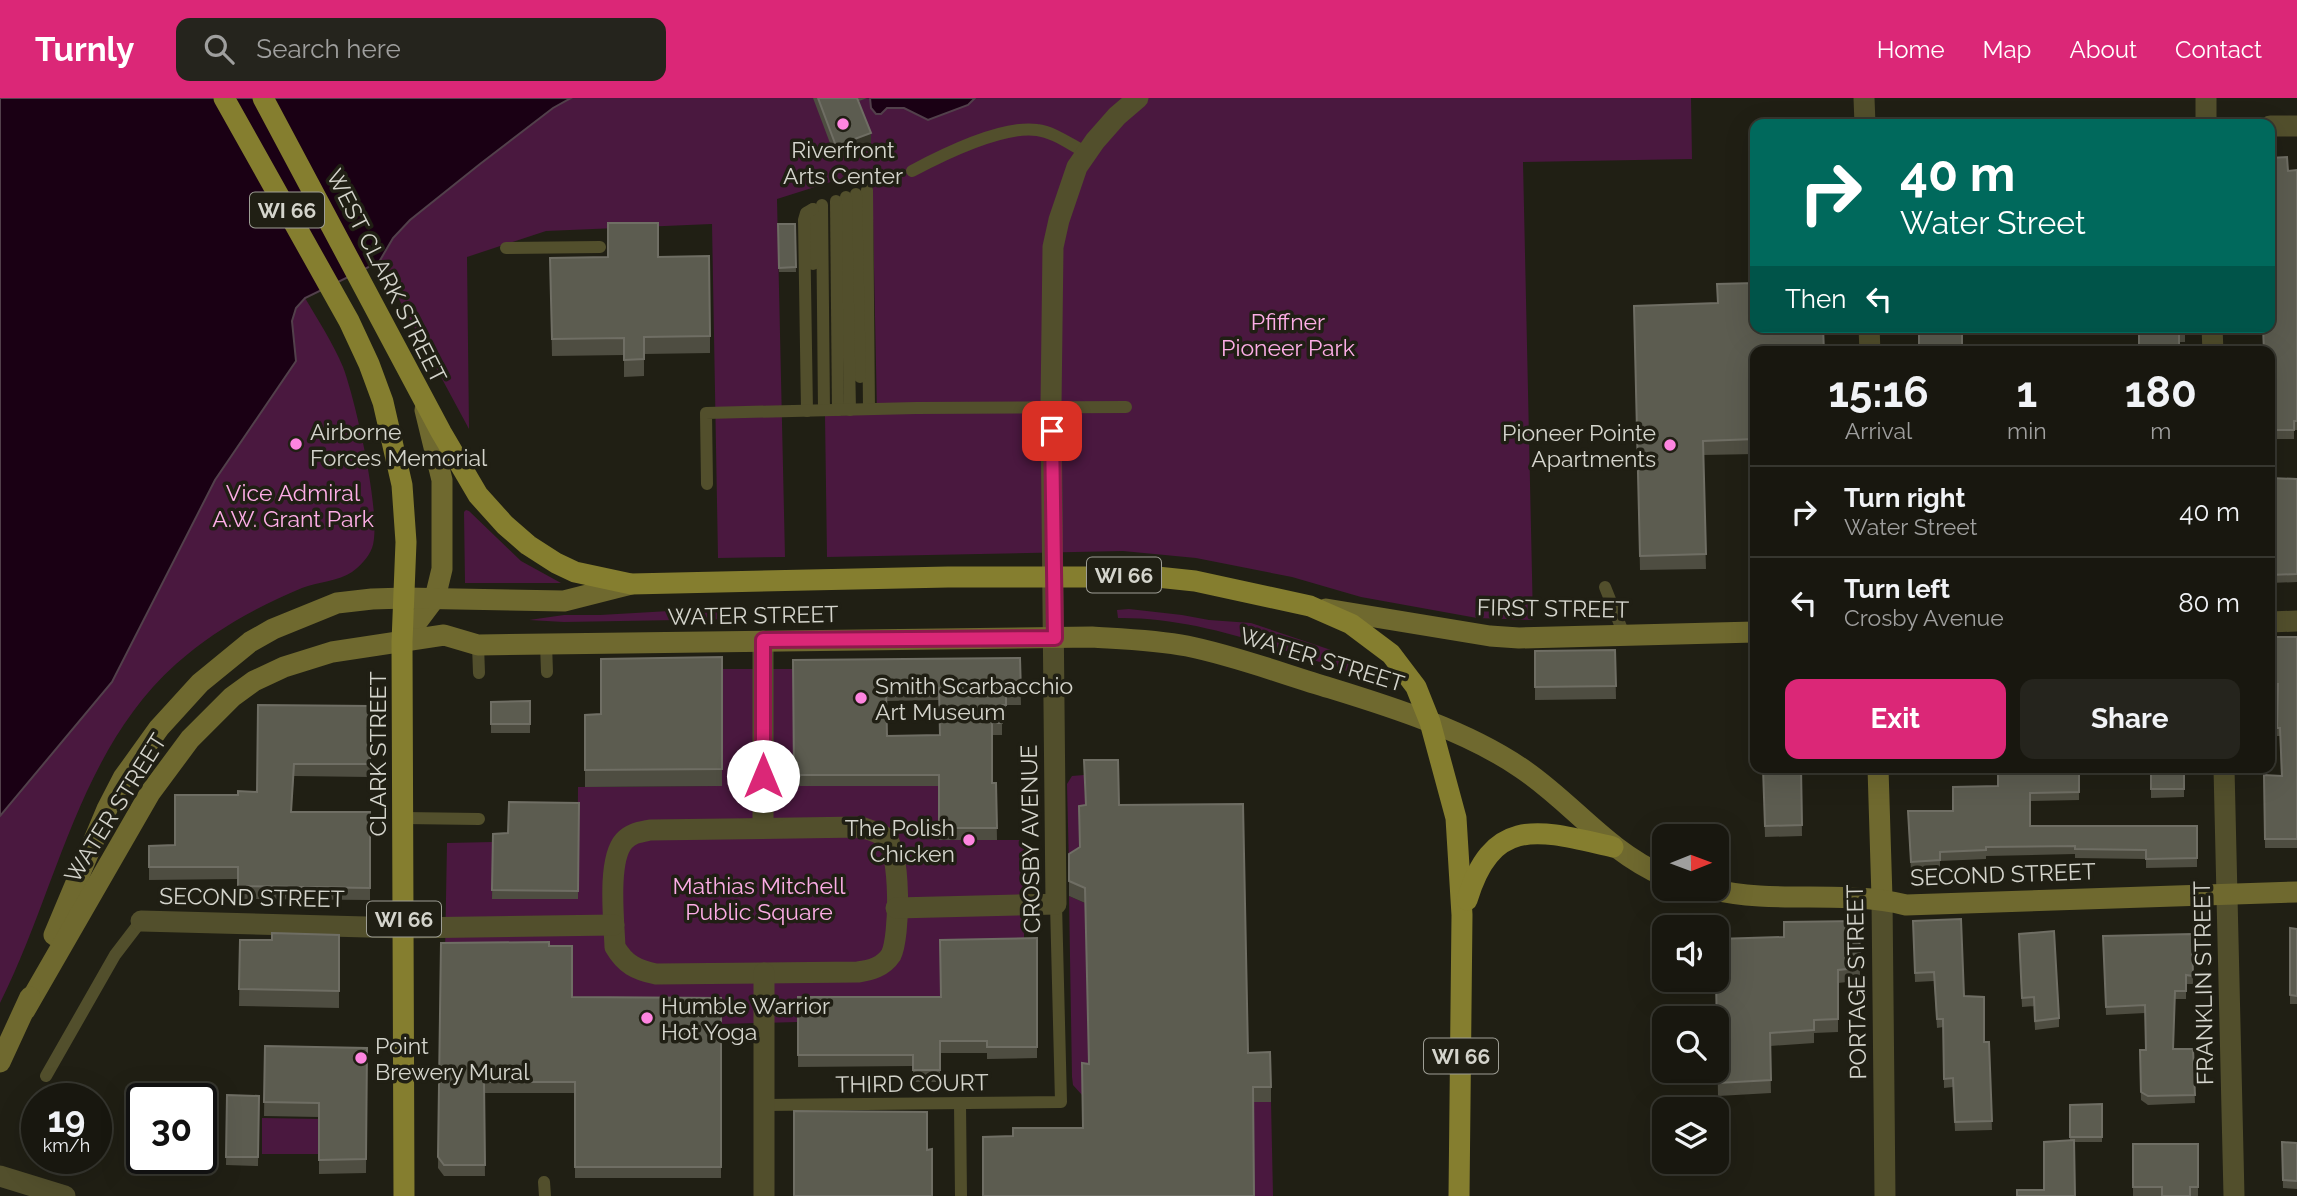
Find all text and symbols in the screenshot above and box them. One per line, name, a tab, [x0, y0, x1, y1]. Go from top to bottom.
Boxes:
search box	[176, 18, 666, 81]
text: Turnly	[35, 30, 134, 69]
icon: search	[200, 30, 238, 68]
text: Search here	[256, 34, 401, 64]
text: Home	[1877, 35, 1945, 64]
text: Map	[1983, 35, 2031, 64]
text: About	[2069, 35, 2137, 64]
text: Contact	[2175, 35, 2262, 64]
marker: Riverfront Arts Center	[835, 116, 851, 132]
place label: Riverfront Arts Center	[783, 136, 903, 189]
text: 40 m	[1900, 145, 2015, 202]
icon: right	[1785, 147, 1876, 238]
street label: WEST CLARK STREET	[321, 165, 453, 387]
road number: WI 66	[250, 192, 324, 228]
text: Water Street	[1900, 204, 2086, 241]
icon: left	[1860, 280, 1898, 318]
text: Then	[1785, 284, 1846, 314]
park label: Pfiffner Pioneer Park	[1221, 308, 1355, 361]
text: 15:16	[1828, 368, 1929, 417]
text: 1	[2016, 368, 2037, 417]
text: 180	[2125, 368, 2197, 417]
pin	[1022, 401, 1082, 461]
icon: arrive	[1033, 412, 1071, 450]
text: Arrival	[1845, 417, 1912, 444]
text: min	[2007, 417, 2047, 444]
text: m	[2150, 417, 2171, 444]
place label: Airborne Forces Memorial	[310, 418, 488, 471]
place label: Pioneer Pointe Apartments	[1502, 419, 1656, 472]
marker: Airborne Forces Memorial	[288, 436, 304, 452]
marker: Pioneer Pointe Apartments	[1662, 437, 1678, 453]
park label: Vice Admiral A.W. Grant Park	[212, 479, 374, 532]
text: Turn right	[1844, 483, 1965, 513]
icon: right	[1785, 493, 1823, 531]
text: 40 m	[2179, 497, 2240, 527]
text: Water Street	[1844, 513, 1977, 540]
road number: WI 66	[1087, 558, 1161, 592]
text: Turn left	[1844, 574, 1950, 604]
icon: left	[1785, 584, 1823, 622]
text: 80 m	[2178, 588, 2240, 618]
street label: FIRST STREET	[1477, 593, 1629, 623]
street label: WATER STREET	[667, 600, 839, 630]
text: Crosby Avenue	[1844, 604, 2004, 631]
street label: WATER STREET	[1236, 621, 1408, 697]
street label: CLARK STREET	[364, 671, 391, 837]
place label: Smith Scarbacchio Art Museum	[875, 672, 1073, 725]
button: Exit	[1785, 679, 2006, 759]
button: Share	[2020, 679, 2240, 759]
marker: Smith Scarbacchio Art Museum	[853, 690, 869, 706]
street label: WATER STREET	[58, 728, 172, 888]
position arrow	[726, 739, 800, 813]
street label: CROSBY AVENUE	[1015, 744, 1045, 934]
place label: The Polish Chicken	[845, 814, 955, 867]
north arrow	[1652, 824, 1729, 901]
map controls	[1652, 824, 1729, 1174]
marker: The Polish Chicken	[961, 832, 977, 848]
street label: SECOND STREET	[1910, 857, 2096, 891]
park label: Mathias Mitchell Public Square	[673, 872, 846, 925]
street label: FRANKLIN STREET	[2188, 881, 2218, 1085]
street label: SECOND STREET	[159, 882, 345, 912]
street label: PORTAGE STREET	[1841, 884, 1871, 1080]
road number: WI 66	[367, 902, 441, 936]
button: sound	[1652, 915, 1729, 992]
place label: Humble Warrior Hot Yoga	[661, 992, 830, 1045]
button: search	[1652, 1006, 1729, 1083]
marker: Humble Warrior Hot Yoga	[639, 1010, 655, 1026]
place label: Point Brewery Mural	[375, 1032, 530, 1085]
road number: WI 66	[1424, 1038, 1498, 1074]
marker: Point Brewery Mural	[353, 1050, 369, 1066]
street label: THIRD COURT	[835, 1068, 989, 1098]
speed limit sign: 30	[126, 1083, 217, 1174]
button: layers	[1652, 1097, 1729, 1174]
text: 19	[48, 1099, 85, 1140]
text: km/h	[43, 1135, 90, 1156]

